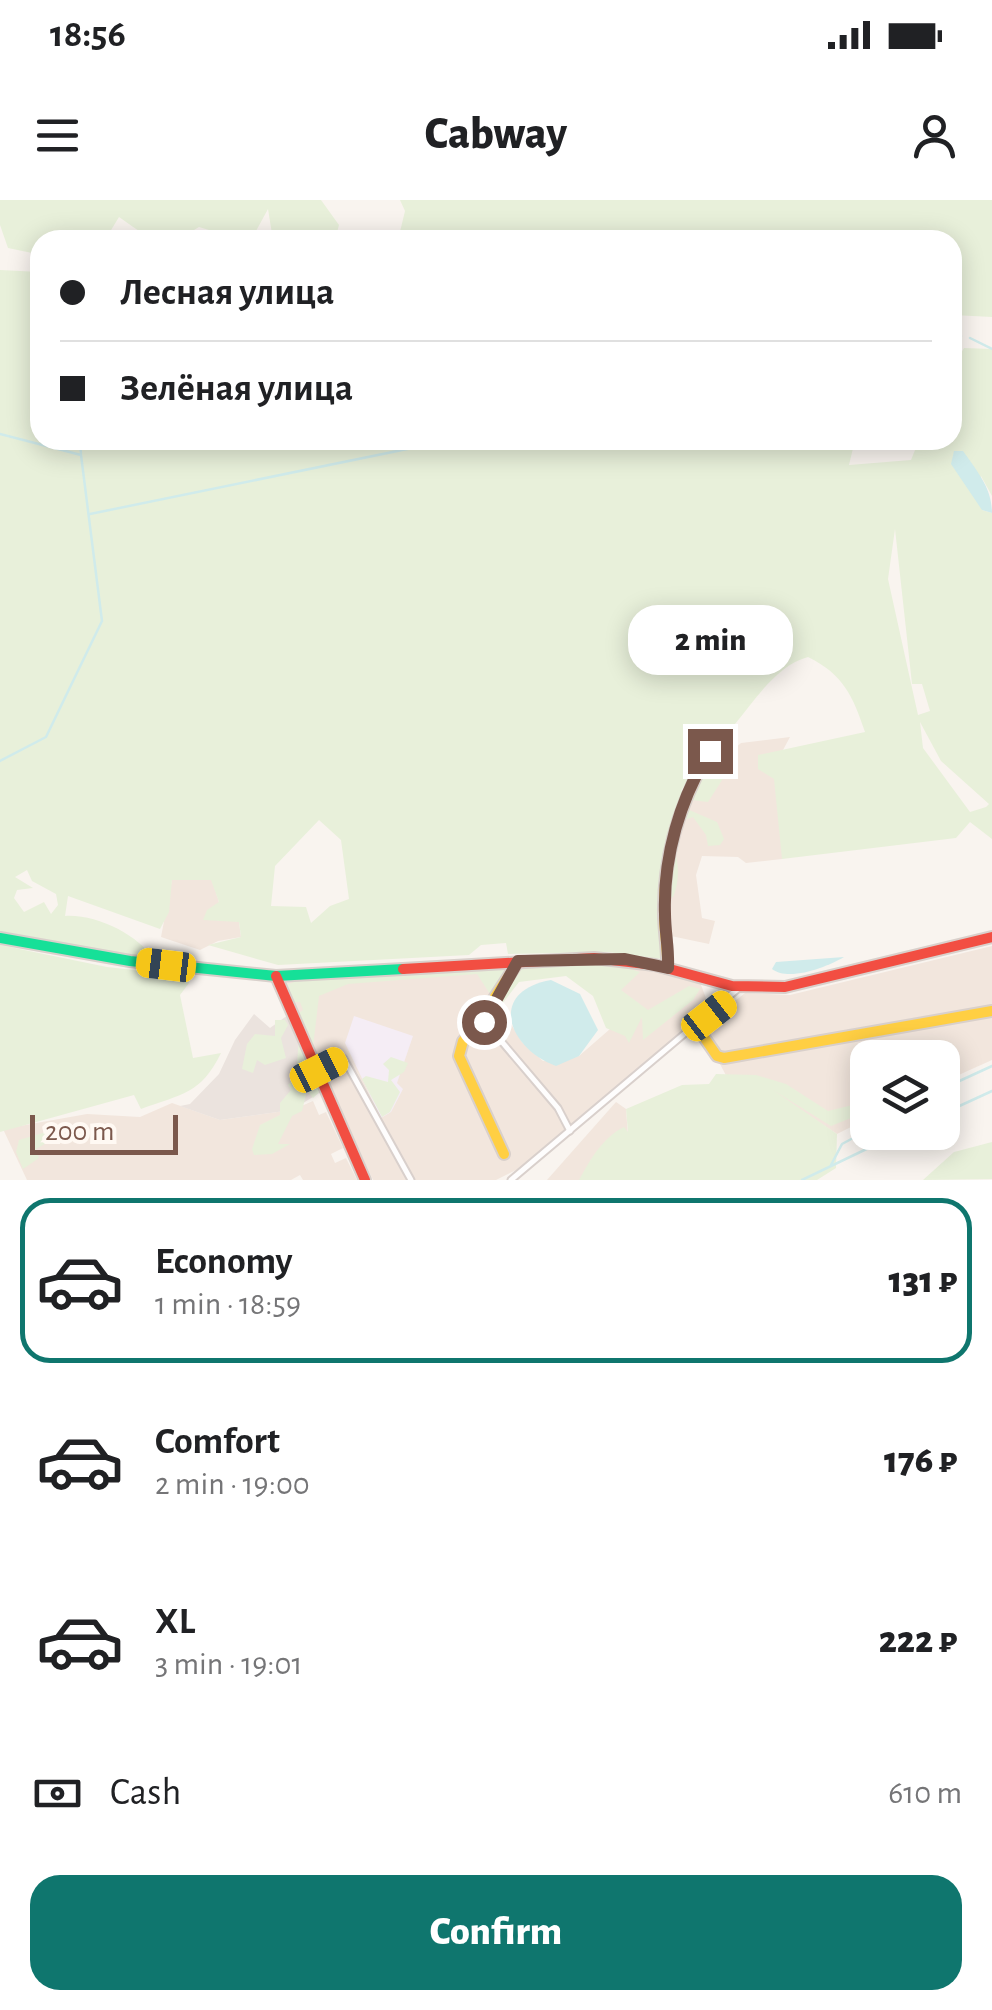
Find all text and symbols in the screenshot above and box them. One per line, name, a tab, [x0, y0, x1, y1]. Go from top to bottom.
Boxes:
text: 18:56	[50, 16, 126, 54]
icon: menu	[30, 108, 85, 163]
icon: person	[907, 108, 962, 163]
text: Cabway	[425, 112, 567, 157]
text: Лесная улица	[120, 274, 334, 312]
text: Зелёная улица	[120, 370, 353, 408]
callout: 2 min	[628, 606, 792, 676]
text: 2 min	[675, 624, 746, 656]
route end	[688, 729, 733, 774]
car	[134, 946, 198, 984]
car	[676, 986, 742, 1046]
route start	[462, 1000, 507, 1045]
map controls	[850, 1040, 960, 1150]
button: layers	[850, 1040, 960, 1150]
car	[285, 1043, 353, 1097]
scale bar	[30, 1110, 178, 1154]
text: 200 m	[45, 1118, 114, 1146]
icon: car	[35, 1236, 125, 1326]
text: Economy	[155, 1243, 293, 1281]
text: 131 ₽	[889, 1262, 957, 1300]
text: 1 min · 18:59	[155, 1288, 301, 1320]
icon: car	[35, 1416, 125, 1506]
text: Comfort	[155, 1423, 280, 1461]
text: 176 ₽	[884, 1442, 957, 1480]
text: 2 min · 19:00	[155, 1468, 310, 1500]
icon: car	[35, 1596, 125, 1686]
text: XL	[155, 1603, 195, 1641]
text: 222 ₽	[879, 1622, 957, 1660]
text: 3 min · 19:01	[155, 1648, 303, 1680]
icon: cash	[30, 1766, 85, 1821]
text: Cash	[110, 1774, 181, 1812]
text: 610 m	[888, 1777, 962, 1809]
button: Confirm	[30, 1875, 962, 1990]

